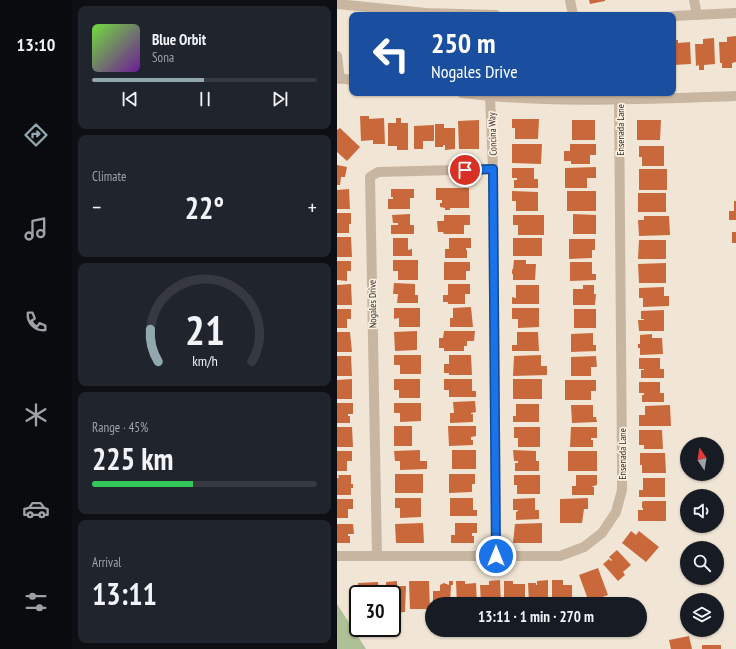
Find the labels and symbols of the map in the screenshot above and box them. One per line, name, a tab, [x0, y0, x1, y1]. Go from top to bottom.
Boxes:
street label: Ensenada Lane	[614, 104, 627, 156]
street label: Concina Way	[485, 112, 500, 156]
pin	[448, 153, 482, 187]
street label: Nogales Drive	[366, 280, 379, 328]
street label: Ensenada Lane	[616, 428, 629, 480]
north arrow	[680, 437, 724, 481]
position arrow	[475, 535, 517, 577]
speed limit sign: 30	[349, 585, 401, 637]

